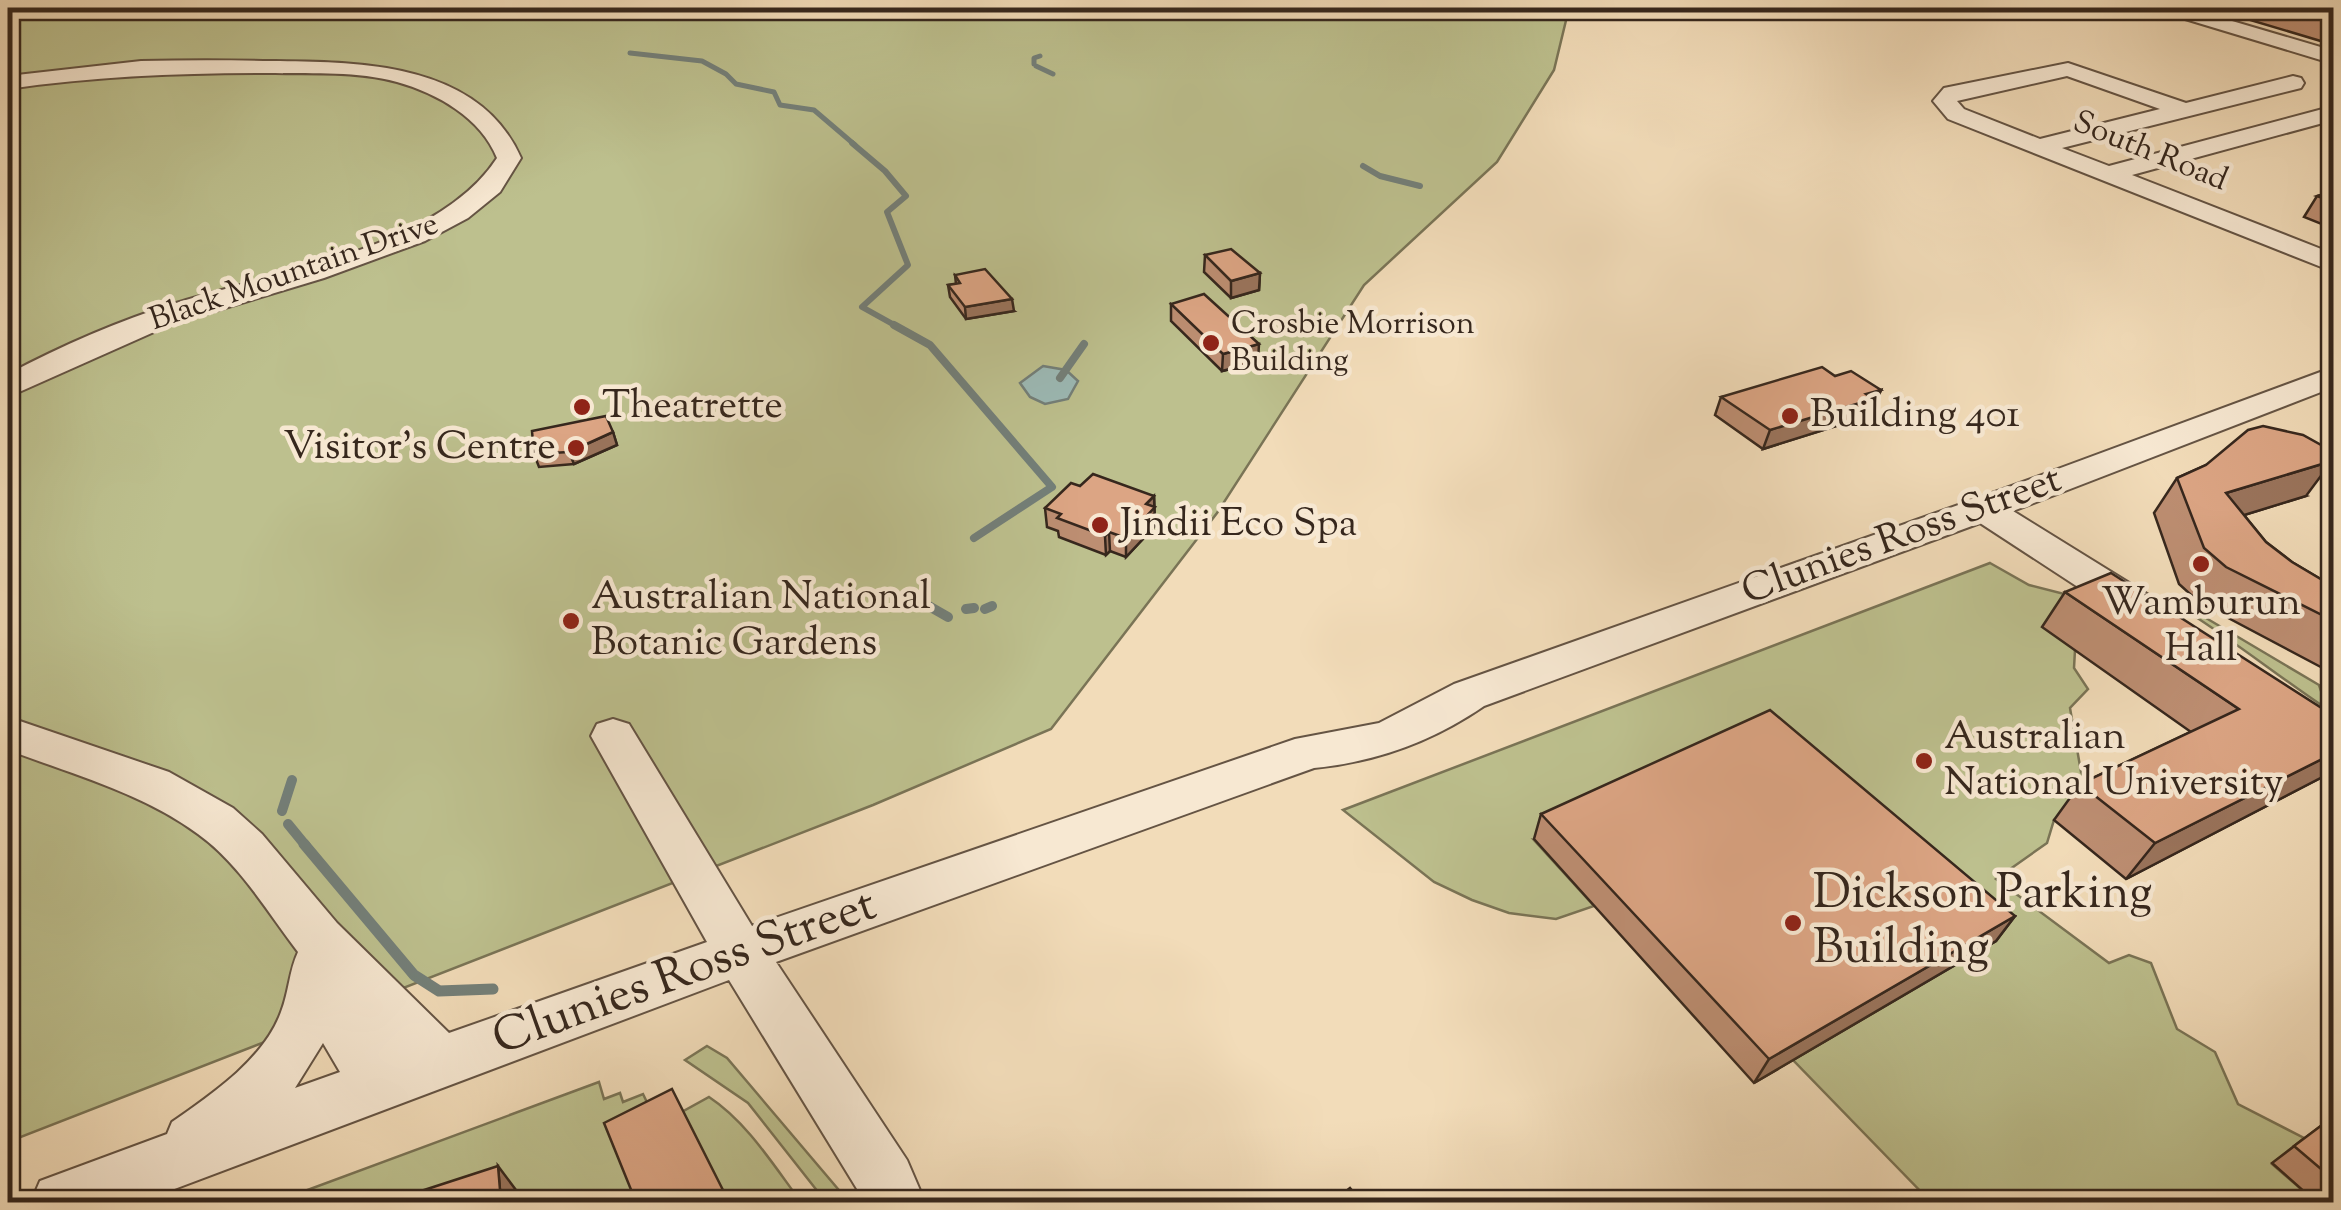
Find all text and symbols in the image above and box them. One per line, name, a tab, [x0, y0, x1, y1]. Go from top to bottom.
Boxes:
street label: South Road	[2066, 100, 2234, 204]
street label: Black Mountain Drive	[143, 202, 445, 344]
place label: Crosbie Morrison Building	[1231, 302, 1475, 385]
marker: Crosbie Morrison Building	[1200, 332, 1222, 354]
place label: Theatrette	[602, 379, 783, 436]
place label: Building 401	[1810, 388, 2020, 445]
marker: Theatrette	[571, 396, 593, 418]
marker: Building 401	[1779, 405, 1801, 427]
place label: Visitor's Centre	[283, 420, 556, 477]
marker: Visitor's Centre	[565, 437, 587, 459]
street label: Clunies Ross Street	[1734, 453, 2070, 621]
place label: Jindii Eco Spa	[1118, 497, 1357, 554]
marker: Jindii Eco Spa	[1089, 514, 1111, 536]
marker: Wamburun Hall	[2190, 553, 2212, 575]
place label: Australian National Botanic Gardens	[591, 570, 931, 673]
place label: Wamburun Hall	[2101, 576, 2301, 679]
marker: Australian National Botanic Gardens	[560, 610, 582, 632]
place label: Australian National University	[1944, 710, 2284, 813]
marker: Australian National University	[1913, 750, 1935, 772]
place label: Dickson Parking Building	[1813, 861, 2152, 985]
street label: Clunies Ross Street	[484, 873, 886, 1075]
marker: Dickson Parking Building	[1782, 912, 1804, 934]

